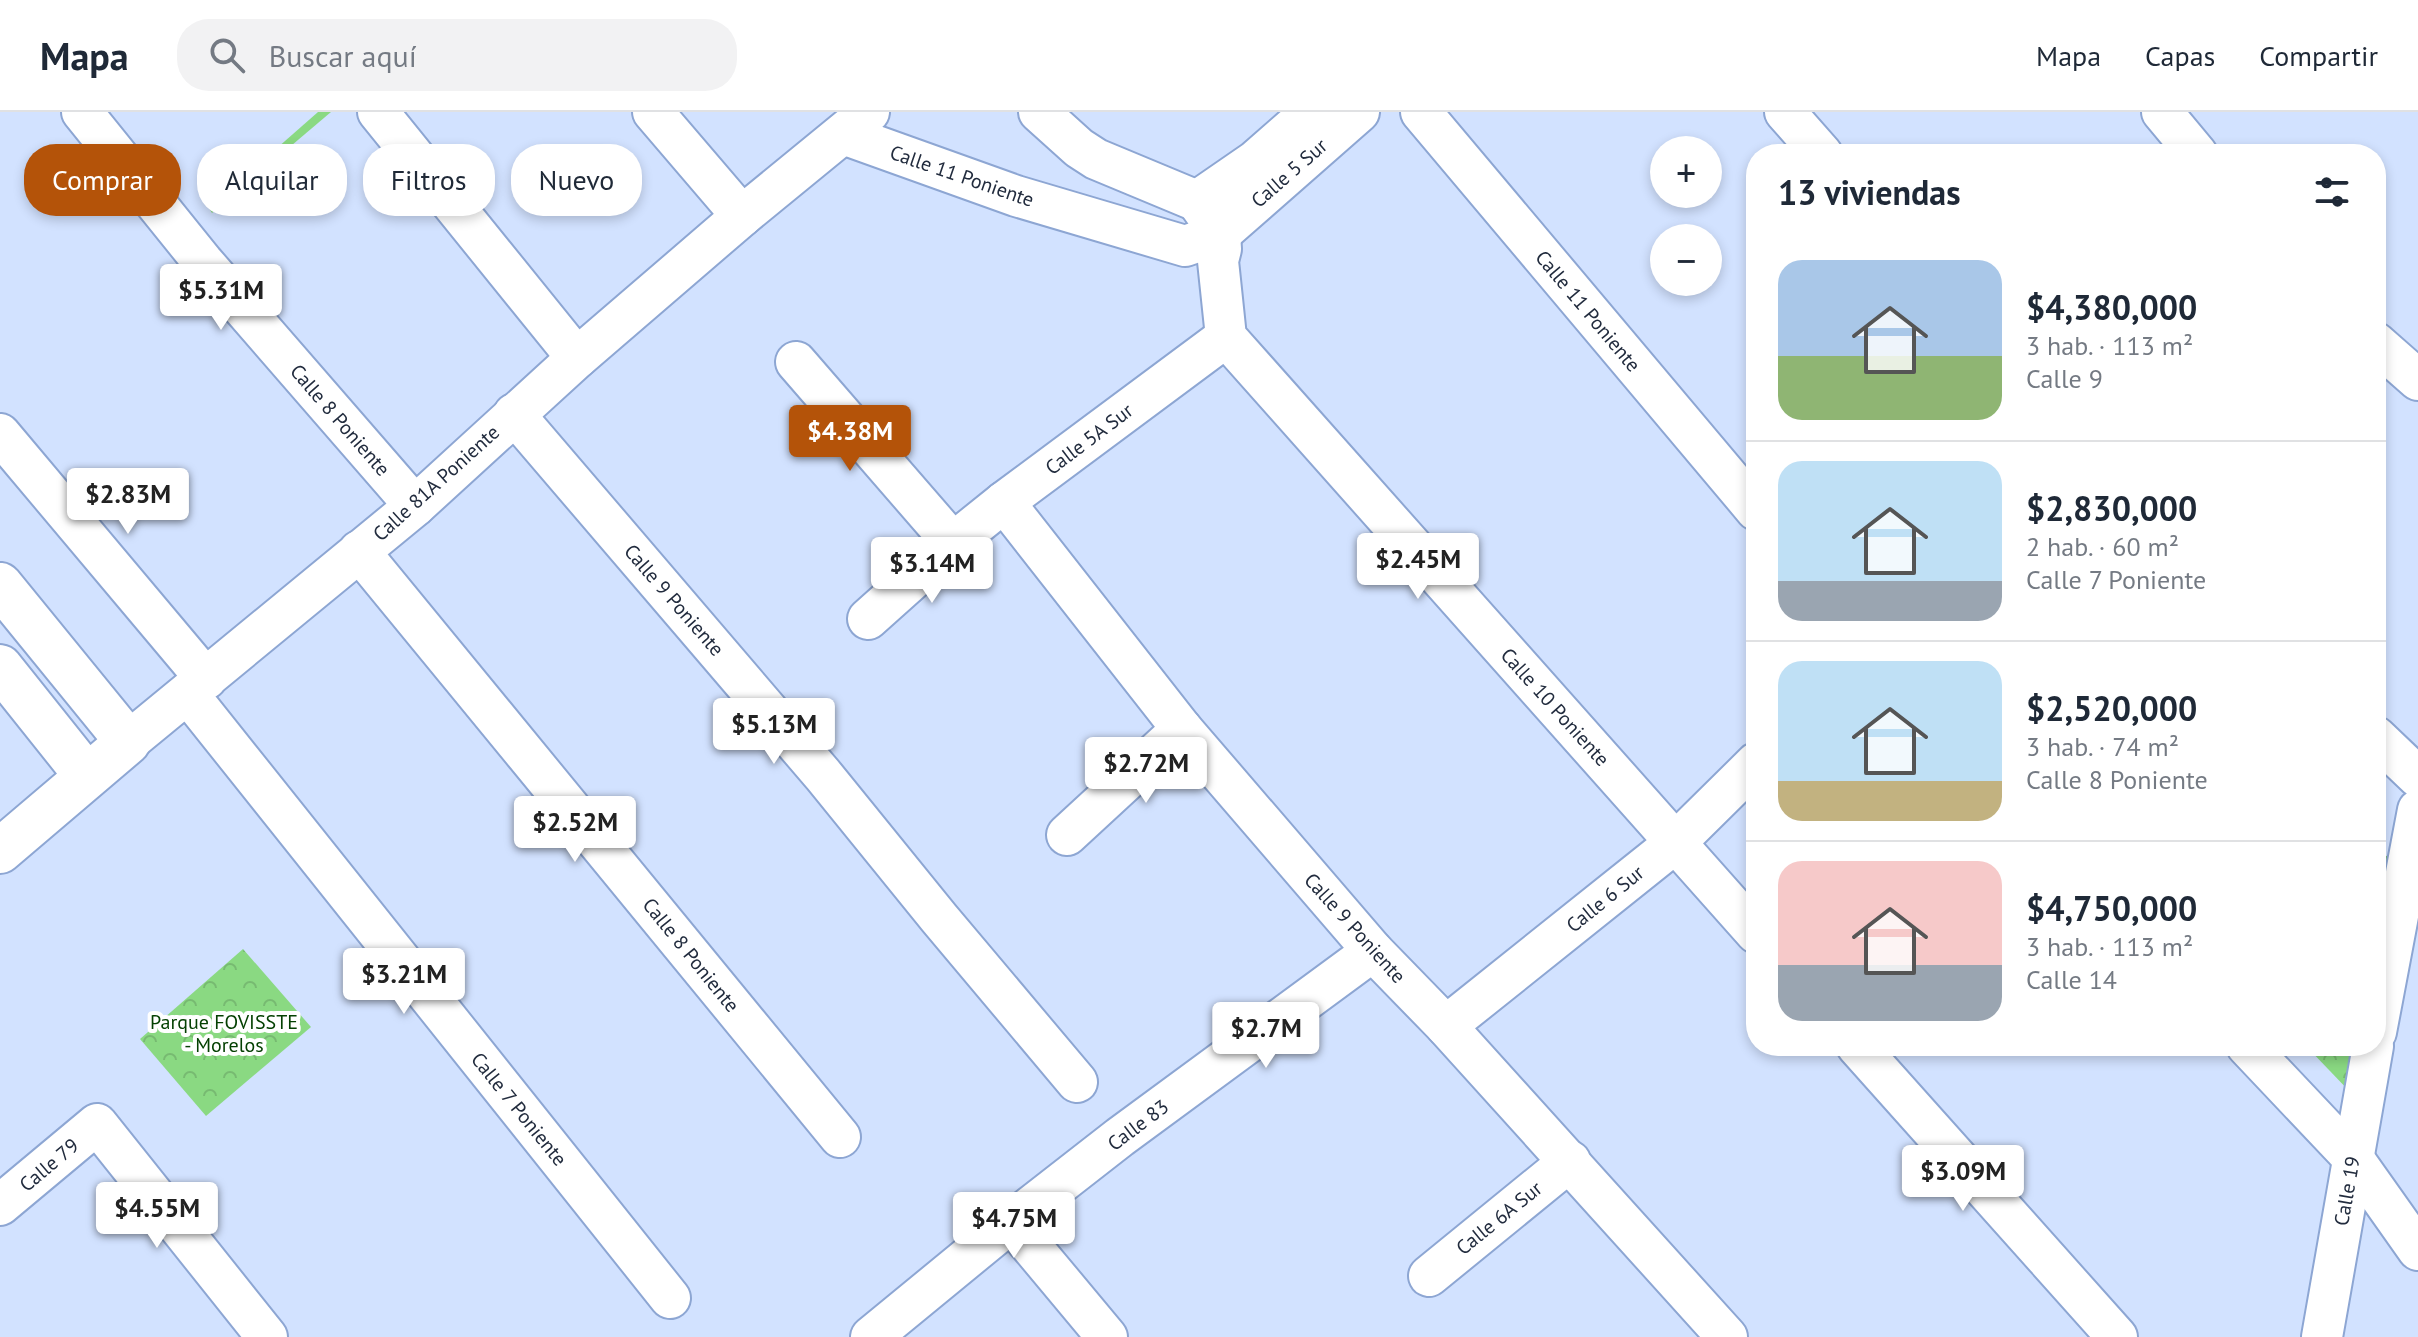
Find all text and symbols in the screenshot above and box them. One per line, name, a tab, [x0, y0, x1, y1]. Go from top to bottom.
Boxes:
search box	[177, 19, 737, 91]
text: Mapa	[40, 31, 129, 80]
icon: search	[205, 33, 249, 77]
text: Buscar aquí	[269, 36, 417, 75]
text: Mapa	[2036, 37, 2101, 74]
text: Capas	[2145, 37, 2215, 74]
text: Compartir	[2259, 37, 2378, 74]
street label: Calle 5 Sur	[1246, 133, 1333, 213]
map controls	[1650, 136, 1722, 296]
button: +	[1650, 136, 1722, 208]
street label: Calle 11 Poniente	[887, 139, 1037, 213]
chip: Comprar	[24, 144, 181, 216]
chip: Alquilar	[197, 144, 347, 216]
chip: Filtros	[363, 144, 495, 216]
chip: Nuevo	[511, 144, 642, 216]
text: 13 viviendas	[1778, 170, 1961, 214]
icon: filters	[2310, 170, 2354, 214]
button: −	[1650, 224, 1722, 296]
street label: Calle 11 Poniente	[1530, 245, 1646, 377]
pin: $5.31M	[156, 264, 286, 332]
text: $5.31M	[178, 273, 264, 306]
text: $4,380,000	[2026, 285, 2197, 329]
icon: home	[1842, 292, 1938, 388]
text: 3 hab. · 113 m²	[2026, 329, 2193, 362]
street label: Calle 8 Poniente	[284, 359, 396, 481]
text: Calle 9	[2026, 362, 2103, 395]
street label: Calle 5A Sur	[1040, 397, 1138, 481]
pin: $4.38M	[785, 405, 915, 473]
text: $4.38M	[807, 414, 893, 447]
street label: Calle 81A Poniente	[367, 419, 505, 547]
pin: $2.83M	[63, 468, 193, 536]
text: $2.83M	[85, 477, 171, 510]
text: $2,830,000	[2026, 486, 2197, 530]
icon: home	[1842, 493, 1938, 589]
text: 2 hab. · 60 m²	[2026, 530, 2179, 563]
pin: $2.45M	[1353, 533, 1483, 601]
pin: $3.14M	[867, 537, 997, 605]
street label: Calle 9 Poniente	[618, 539, 730, 661]
text: $2.45M	[1375, 542, 1461, 575]
text: $3.14M	[889, 546, 975, 579]
text: Calle 7 Poniente	[2026, 563, 2206, 596]
street label: Calle 10 Poniente	[1495, 642, 1615, 772]
text: $2,520,000	[2026, 686, 2197, 730]
icon: home	[1842, 693, 1938, 789]
pin: $5.13M	[709, 698, 839, 766]
text: $5.13M	[731, 707, 817, 740]
text: 3 hab. · 74 m²	[2026, 730, 2179, 763]
pin: $2.72M	[1081, 737, 1211, 805]
text: $2.72M	[1103, 746, 1189, 779]
text: Calle 8 Poniente	[2026, 763, 2208, 796]
pin: $2.52M	[510, 796, 640, 864]
text: $2.52M	[532, 805, 618, 838]
street label: Calle 6 Sur	[1561, 860, 1649, 938]
street label: Calle 9 Poniente	[1299, 867, 1411, 989]
text: $4,750,000	[2026, 886, 2197, 930]
street label: Calle 8 Poniente	[637, 893, 745, 1017]
icon: home	[1842, 893, 1938, 989]
text: 3 hab. · 113 m²	[2026, 930, 2193, 963]
pin: $3.21M	[339, 948, 469, 1016]
text: $3.21M	[361, 957, 447, 990]
text: Calle 14	[2026, 963, 2117, 996]
pin: $2.7M	[1210, 1002, 1322, 1070]
park label: Parque FOVISSTE - Morelos	[150, 1009, 298, 1058]
text: $2.7M	[1230, 1011, 1302, 1044]
street label: Calle 7 Poniente	[465, 1047, 573, 1171]
street label: Calle 83	[1102, 1094, 1174, 1156]
street label: Calle 79	[14, 1133, 84, 1197]
pin: $3.09M	[1898, 1145, 2028, 1213]
text: $3.09M	[1920, 1154, 2006, 1187]
street label: Calle 19	[2328, 1154, 2366, 1228]
street label: Calle 6A Sur	[1451, 1175, 1548, 1261]
pin: $4.55M	[92, 1182, 222, 1250]
text: $4.55M	[114, 1191, 200, 1224]
pin: $4.75M	[949, 1192, 1079, 1260]
text: $4.75M	[971, 1201, 1057, 1234]

